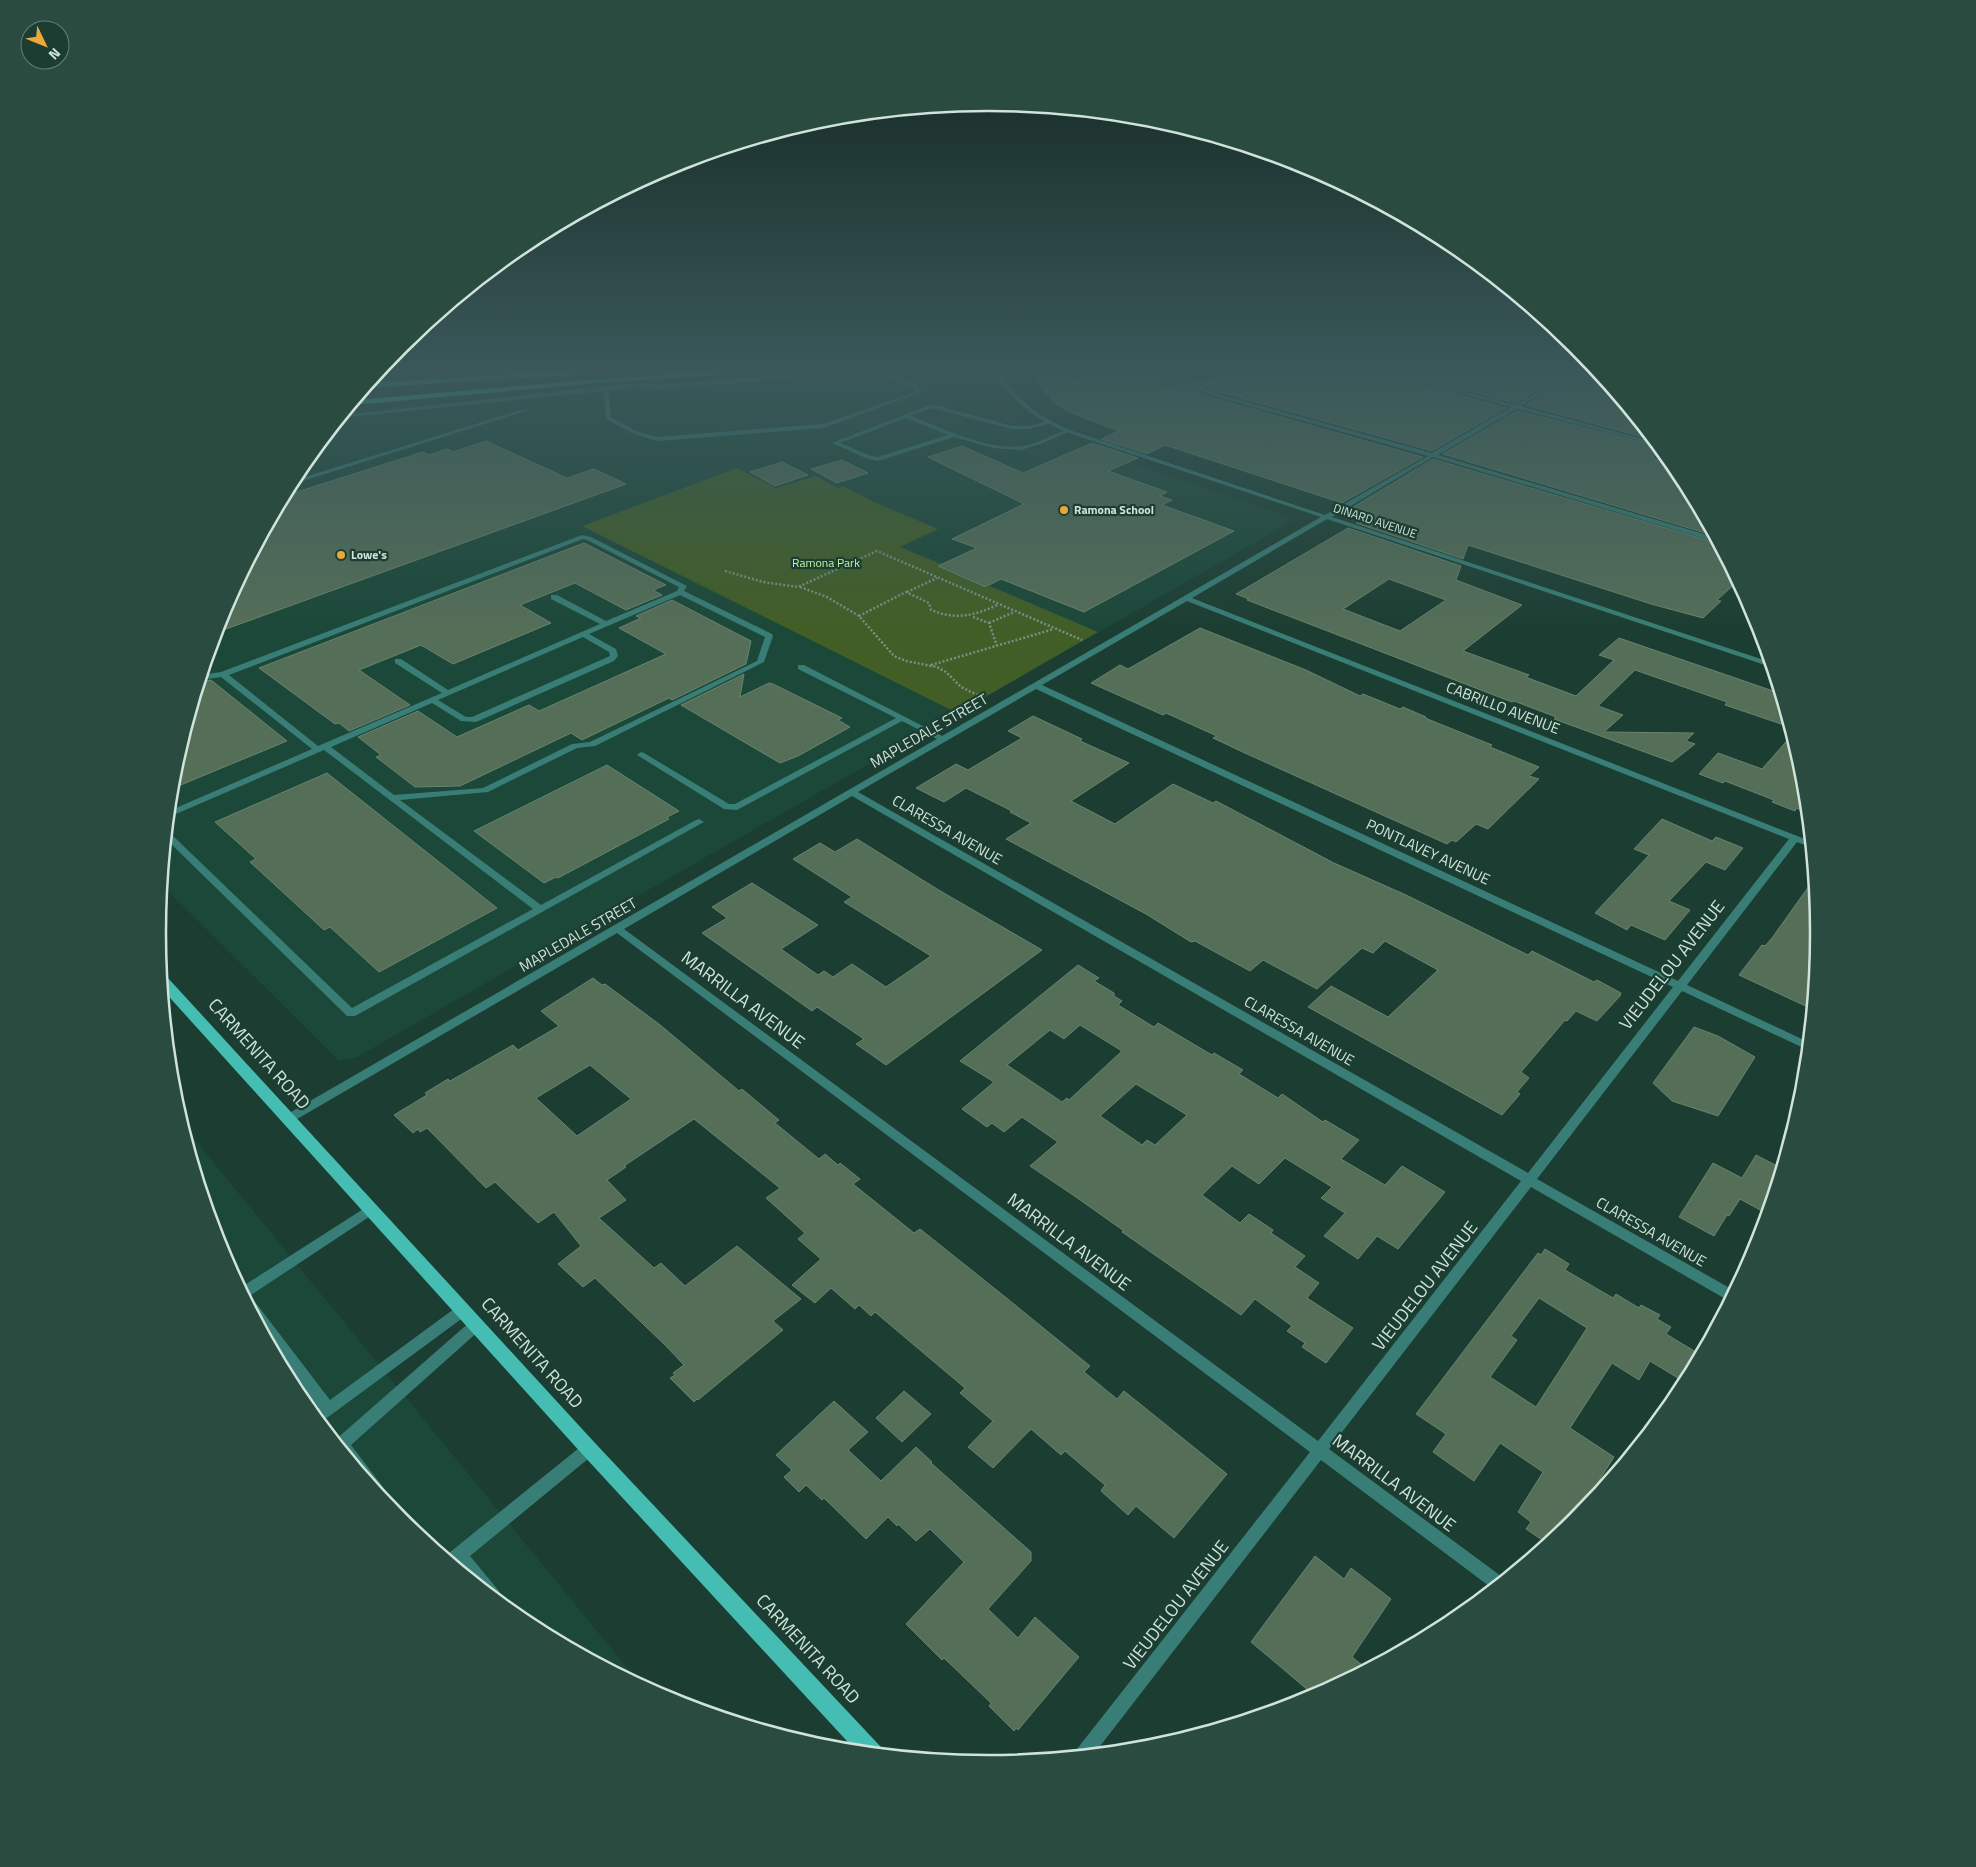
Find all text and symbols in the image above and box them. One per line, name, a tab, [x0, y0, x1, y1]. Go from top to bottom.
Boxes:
north arrow	[20, 20, 70, 70]
text: N	[44, 43, 66, 65]
street label: DINARD AVENUE	[1331, 498, 1420, 543]
place label: Ramona School	[1074, 500, 1154, 519]
marker: Ramona School	[1058, 504, 1070, 516]
place label: Lowe's	[351, 545, 387, 564]
marker: Lowe's	[335, 549, 347, 561]
park label: Ramona Park	[792, 553, 860, 572]
street label: CABRILLO AVENUE	[1443, 675, 1563, 740]
street label: MAPLEDALE STREET	[865, 687, 992, 774]
street label: CLARESSA AVENUE	[888, 789, 1007, 870]
street label: PONTLAVEY AVENUE	[1362, 813, 1494, 890]
street label: MAPLEDALE STREET	[514, 891, 641, 978]
street label: VIEUDELOU AVENUE	[1612, 894, 1731, 1035]
street label: MARRILLA AVENUE	[676, 944, 811, 1055]
street label: CLARESSA AVENUE	[1240, 990, 1359, 1071]
street label: CARMENITA ROAD	[202, 992, 317, 1115]
street label: MARRILLA AVENUE	[1002, 1186, 1137, 1297]
street label: CLARESSA AVENUE	[1592, 1191, 1711, 1272]
street label: VIEUDELOU AVENUE	[1365, 1215, 1484, 1356]
street label: CARMENITA ROAD	[475, 1291, 590, 1414]
street label: MARRILLA AVENUE	[1327, 1427, 1462, 1538]
street label: VIEUDELOU AVENUE	[1116, 1534, 1235, 1675]
street label: CARMENITA ROAD	[750, 1588, 867, 1710]

